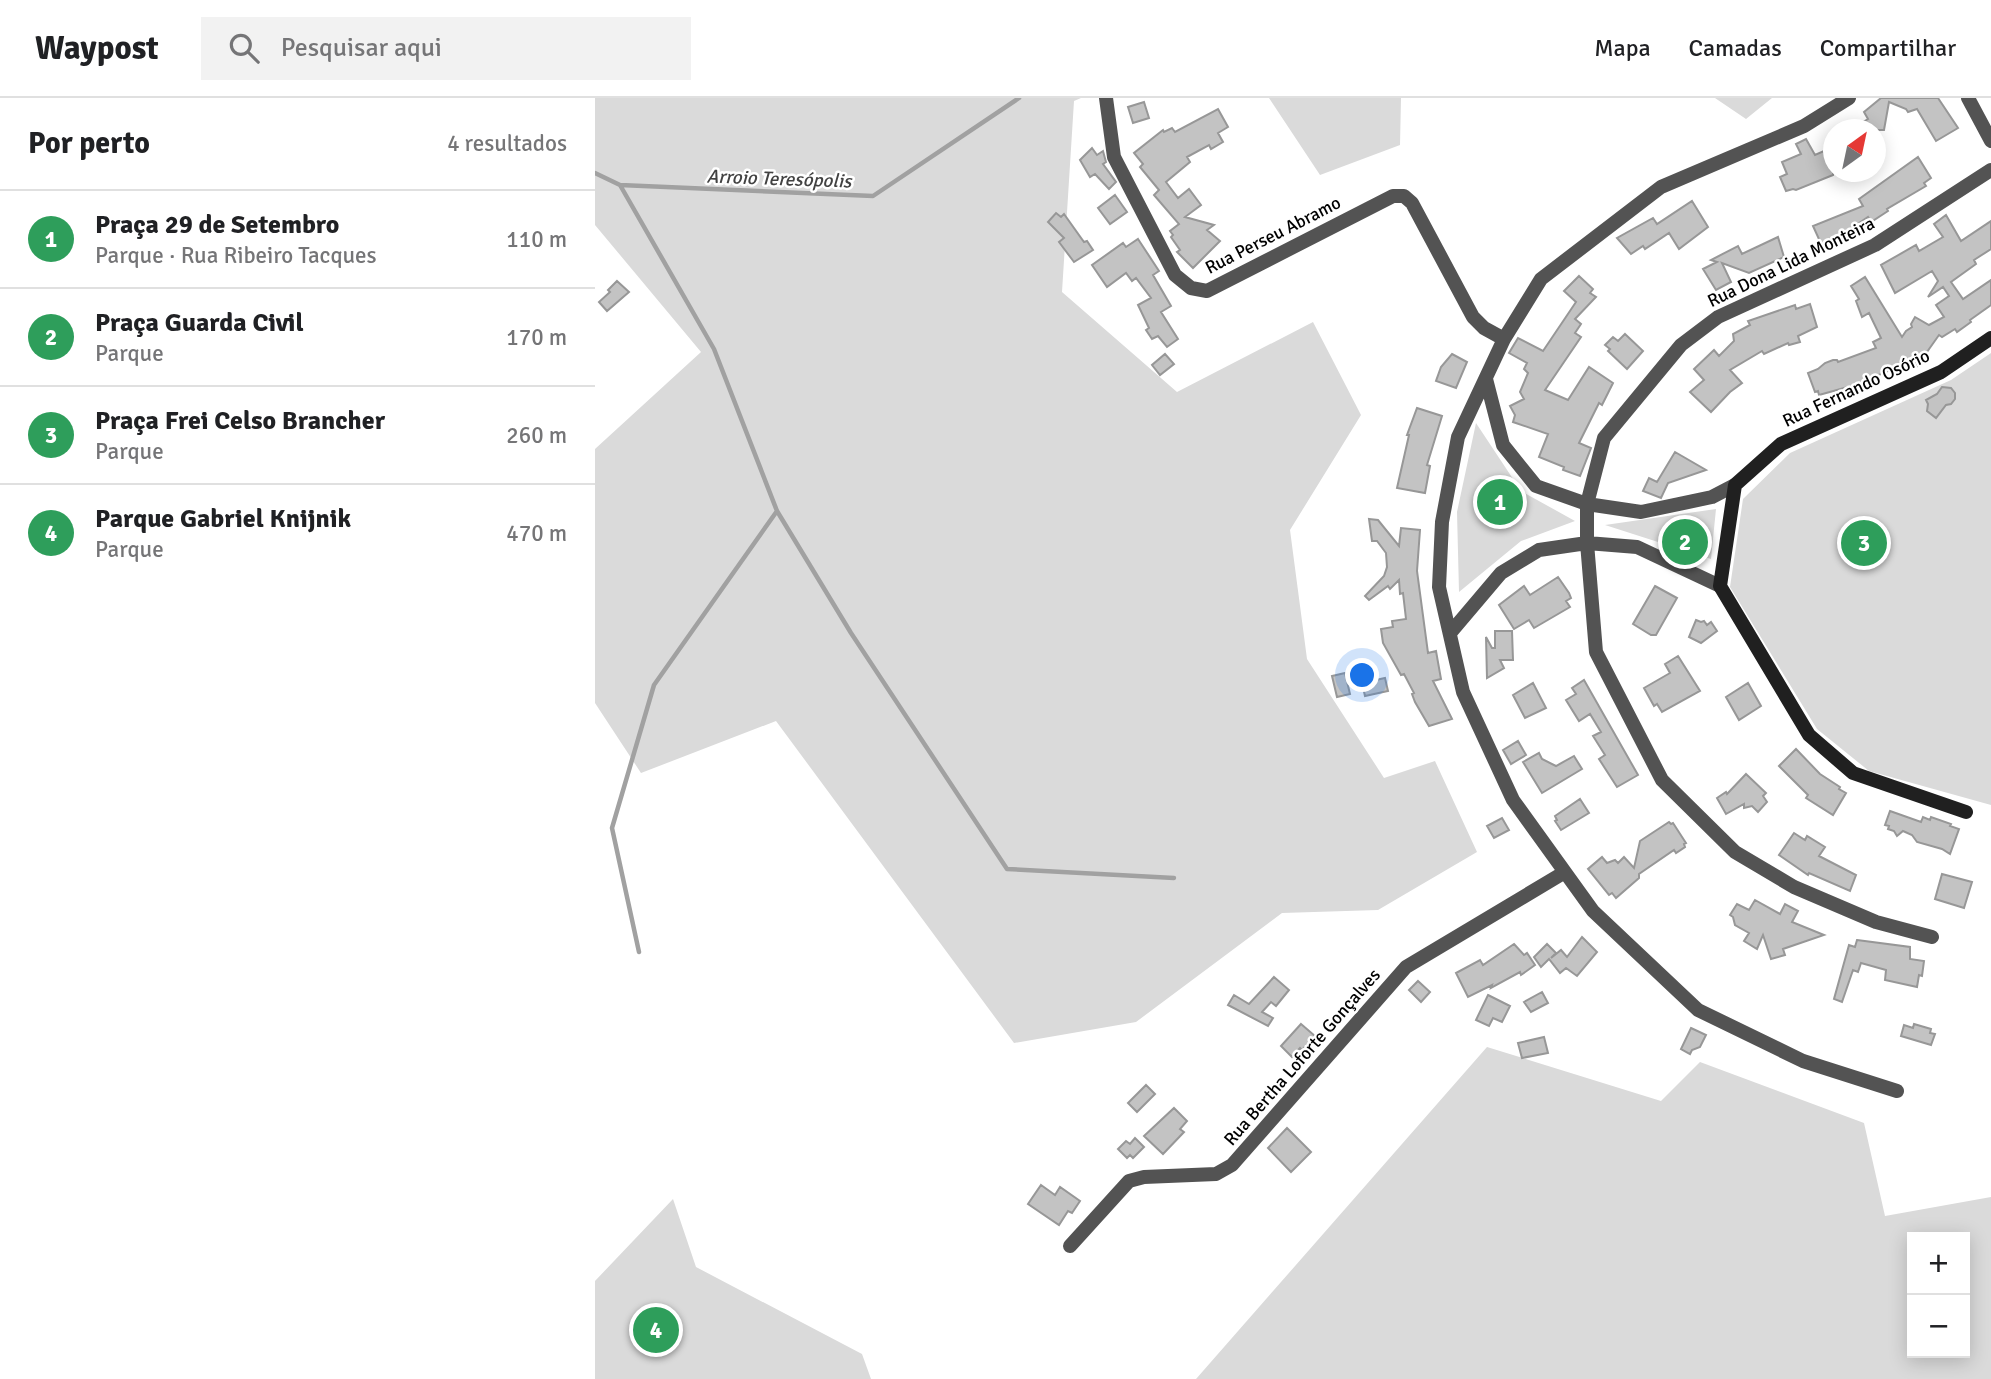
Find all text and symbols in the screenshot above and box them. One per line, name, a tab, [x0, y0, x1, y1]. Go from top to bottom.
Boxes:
search box	[201, 17, 691, 80]
text: Waypost	[35, 28, 159, 69]
icon: search	[225, 29, 263, 67]
text: Pesquisar aqui	[281, 32, 442, 64]
text: Mapa	[1594, 33, 1651, 63]
text: Camadas	[1689, 33, 1782, 63]
text: Compartilhar	[1820, 33, 1956, 63]
north arrow	[1823, 119, 1886, 182]
text: Por perto	[28, 125, 150, 162]
text: 4 resultados	[447, 129, 567, 158]
water label: Arroio Teresópolis	[706, 164, 853, 194]
street label: Rua Perseu Abramo	[1202, 191, 1344, 279]
text: Praça 29 de Setembro	[95, 209, 339, 241]
street label: Rua Dona Lida Monteira	[1704, 212, 1878, 312]
text: 1	[45, 225, 57, 254]
text: 110 m	[506, 225, 567, 254]
text: Parque · Rua Ribeiro Tacques	[95, 241, 377, 270]
text: Praça Guarda Civil	[95, 307, 304, 339]
text: 2	[45, 323, 57, 352]
text: 170 m	[506, 323, 567, 352]
text: Parque	[95, 339, 164, 368]
street label: Rua Fernando Osório	[1779, 344, 1933, 432]
text: Praça Frei Celso Brancher	[95, 405, 385, 437]
text: 3	[45, 421, 57, 450]
text: 260 m	[506, 421, 567, 450]
text: Parque	[95, 437, 164, 466]
pin: 1	[1477, 476, 1523, 528]
text: Parque Gabriel Knijnik	[95, 503, 351, 535]
pin: 2	[1662, 516, 1708, 568]
pin: 3	[1841, 517, 1887, 569]
text: 4	[45, 519, 57, 548]
text: 470 m	[506, 519, 567, 548]
text: Parque	[95, 535, 164, 564]
your location	[1345, 658, 1379, 692]
street label: Rua Bertha Loforte Gonçalves	[1219, 964, 1385, 1150]
map controls	[1907, 1232, 1970, 1358]
button: +	[1907, 1232, 1970, 1295]
button: −	[1907, 1295, 1970, 1358]
pin: 4	[633, 1304, 679, 1356]

